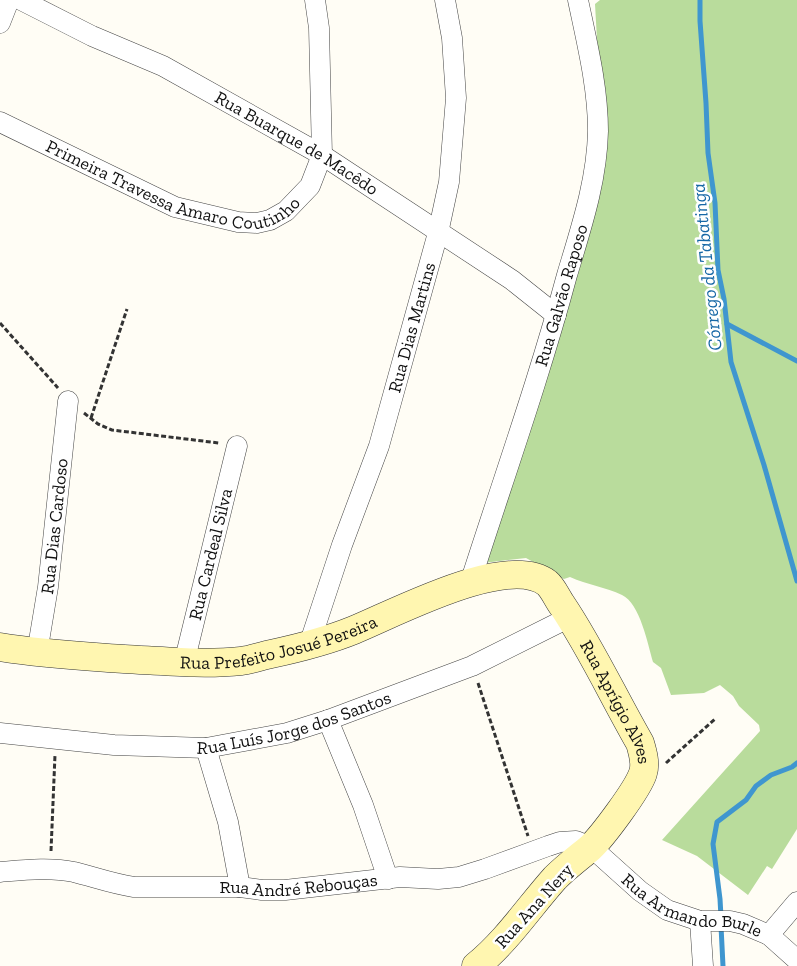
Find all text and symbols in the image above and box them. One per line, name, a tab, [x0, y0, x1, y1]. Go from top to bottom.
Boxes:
street label: Rua Buarque de Macêdo	[211, 86, 383, 200]
street label: Primeira Travessa Amaro Coutinho	[42, 135, 305, 235]
water label: Córrego da Tabatinga	[686, 182, 727, 352]
street label: Rua Galvão Raposo	[530, 222, 593, 369]
street label: Rua Dias Martins	[383, 260, 440, 395]
street label: Rua Dias Cardoso	[36, 457, 73, 596]
street label: Rua Cardeal Silva	[184, 486, 237, 622]
street label: Rua Prefeito Josué Pereira	[180, 610, 381, 674]
street label: Rua Aprígio Alves	[575, 636, 655, 765]
street label: Rua Luís Jorge dos Santos	[196, 686, 394, 759]
street label: Rua Ana Nery	[490, 859, 578, 953]
street label: Rua André Rebouças	[219, 869, 379, 901]
street label: Rua Armando Burle	[617, 869, 765, 942]

